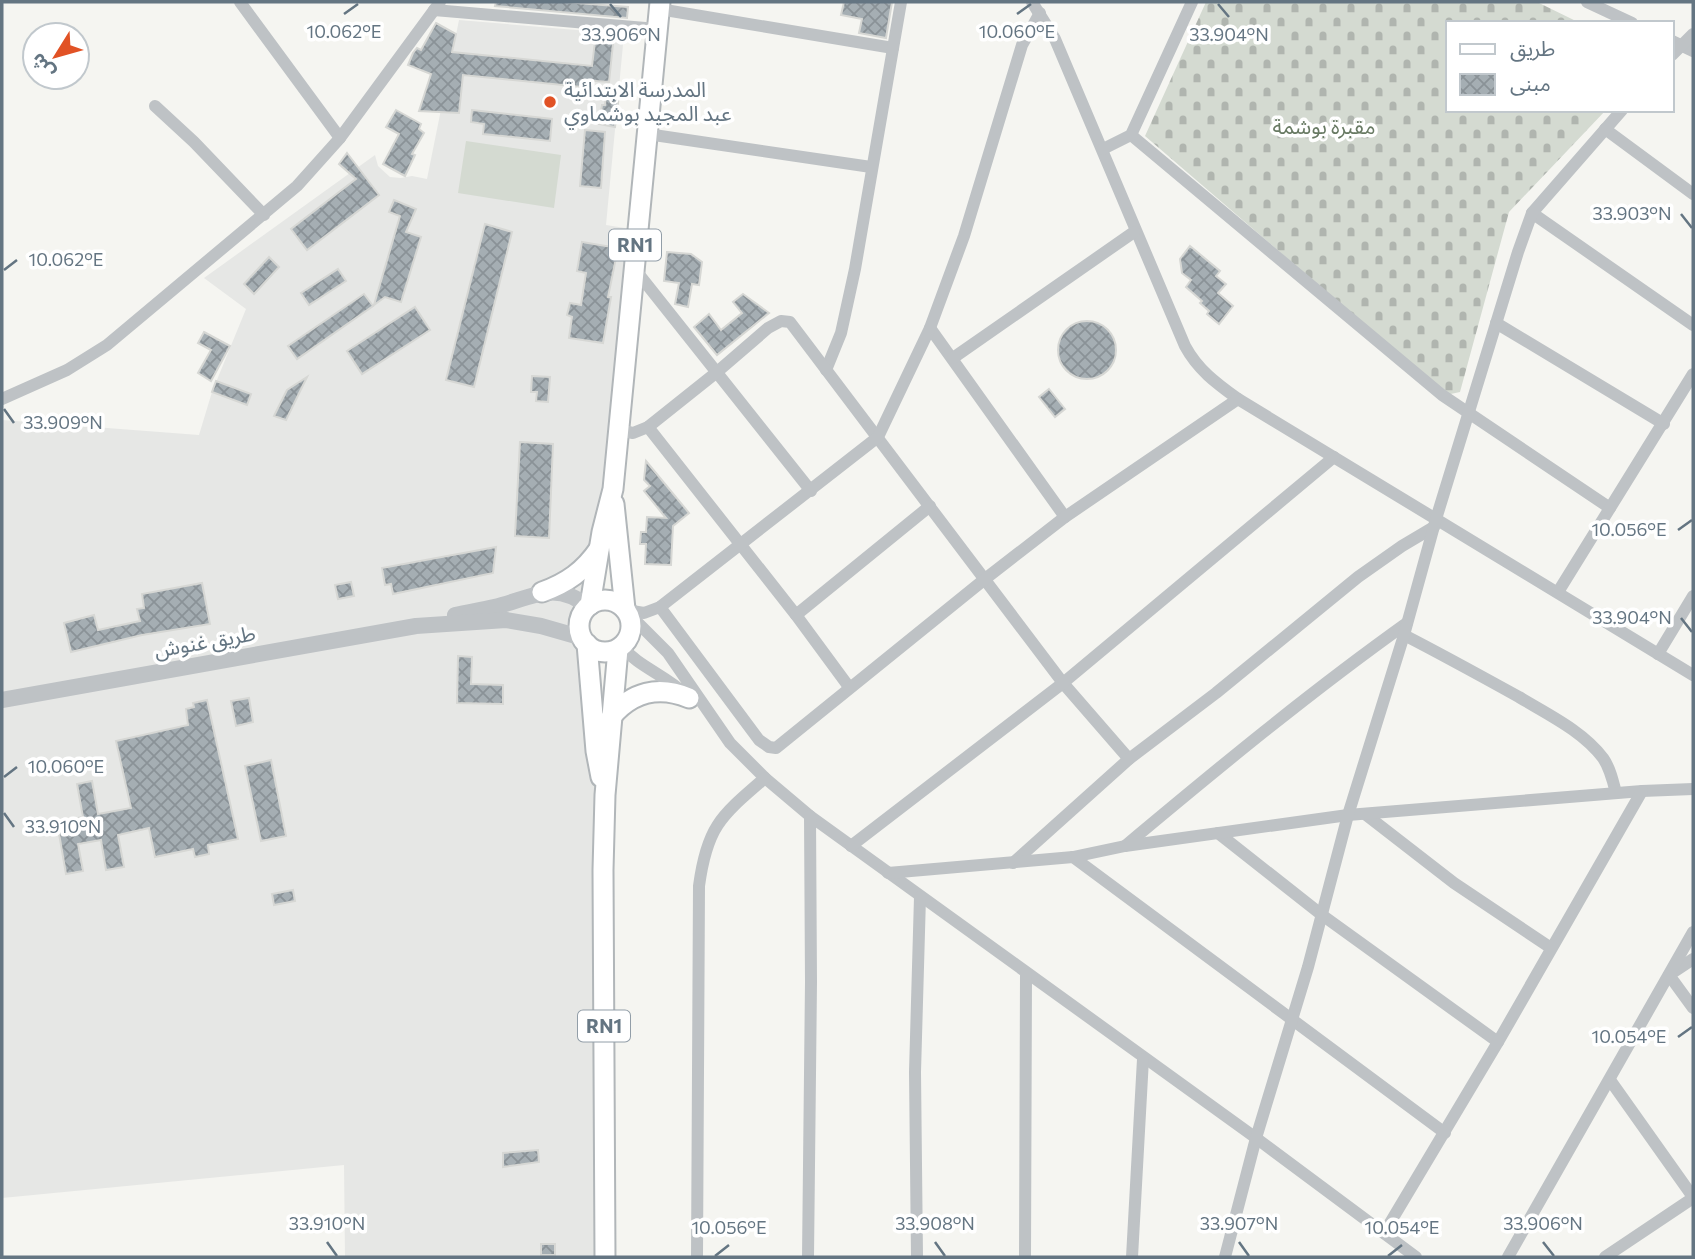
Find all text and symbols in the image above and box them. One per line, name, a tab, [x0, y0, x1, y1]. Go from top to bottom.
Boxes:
text: 10.062°E	[307, 20, 381, 42]
text: 10.060°E	[979, 20, 1055, 42]
north arrow	[21, 21, 91, 91]
legend	[1446, 21, 1674, 112]
text: 33.906°N	[581, 23, 661, 45]
text: 33.904°N	[1189, 23, 1269, 45]
text: طريق	[1510, 35, 1555, 62]
text: ش	[25, 49, 59, 84]
text: مبنى	[1510, 70, 1551, 96]
place label: المدرسة الابتدائية عبد المجيد بوشماوي	[564, 76, 732, 130]
marker: المدرسة الابتدائية عبد المجيد بوشماوي	[542, 94, 558, 110]
park label: مقبرة بوشمة	[1273, 113, 1376, 139]
text: 33.903°N	[1592, 202, 1672, 224]
road number: RN1	[609, 230, 661, 260]
text: 10.062°E	[29, 248, 103, 270]
text: 33.909°N	[23, 411, 103, 433]
text: 10.056°E	[1591, 518, 1667, 540]
text: 33.904°N	[1592, 606, 1672, 628]
street label: طريق غنوش	[152, 619, 258, 664]
text: 10.060°E	[28, 755, 104, 777]
text: 33.910°N	[25, 815, 101, 837]
road number: RN1	[578, 1010, 630, 1042]
text: 10.054°E	[1591, 1025, 1667, 1047]
text: 33.910°N	[289, 1212, 365, 1234]
text: 33.908°N	[895, 1212, 975, 1234]
text: 33.907°N	[1200, 1212, 1278, 1234]
text: 33.906°N	[1503, 1212, 1583, 1234]
text: 10.056°E	[691, 1216, 767, 1238]
text: 10.054°E	[1364, 1216, 1440, 1238]

